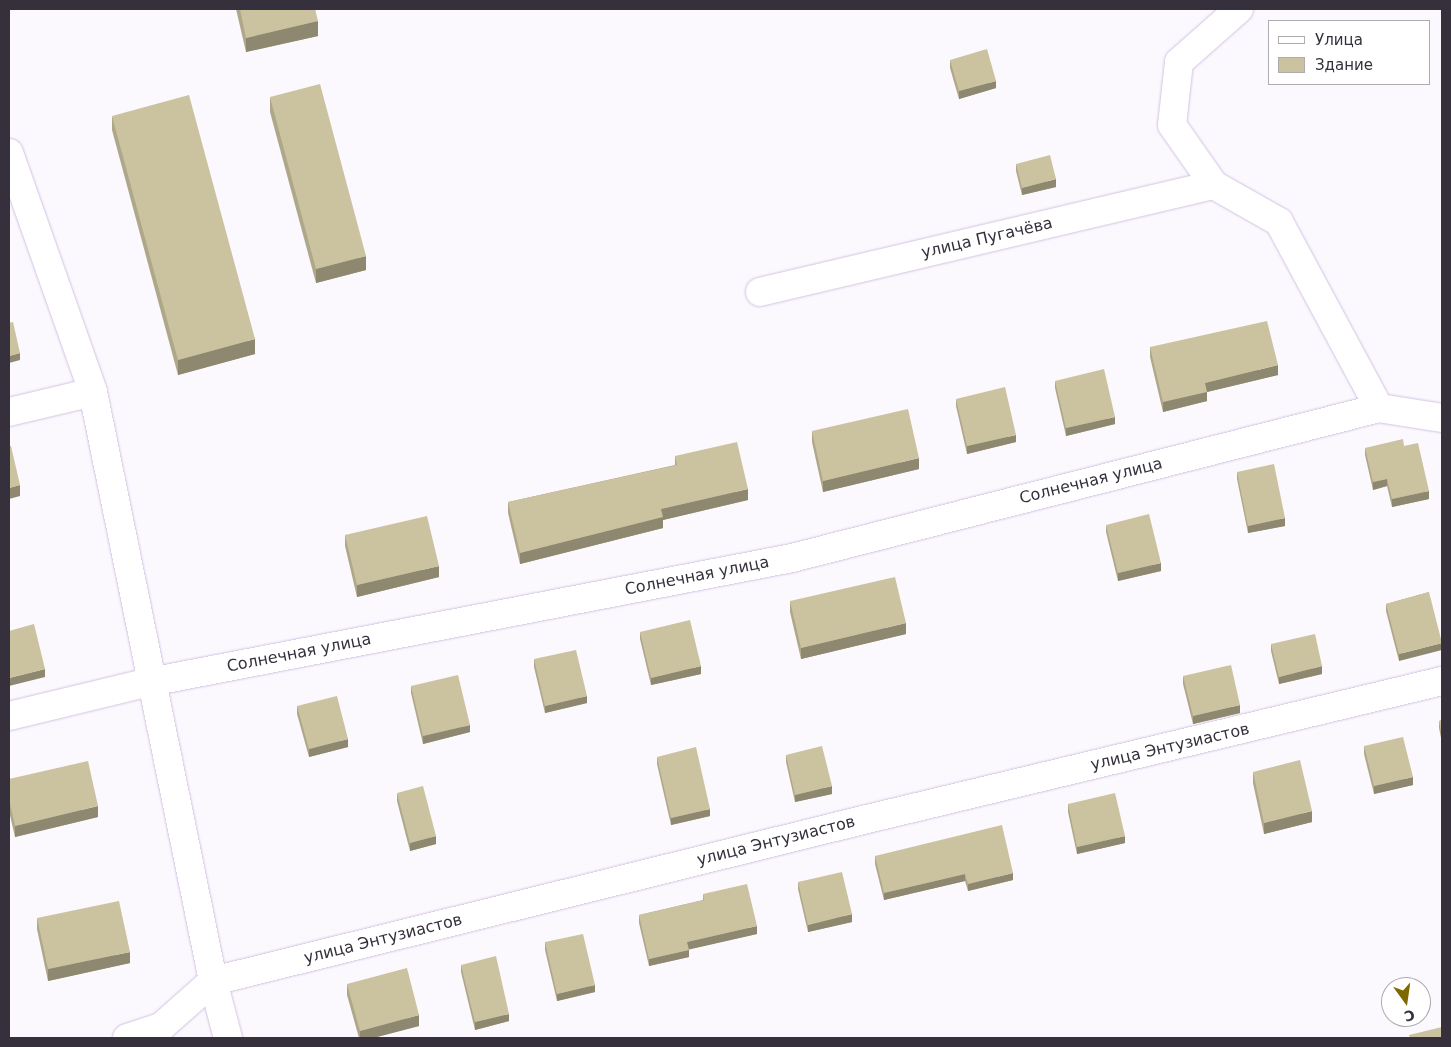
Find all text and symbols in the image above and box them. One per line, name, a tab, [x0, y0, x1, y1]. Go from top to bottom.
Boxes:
legend	[1268, 20, 1431, 85]
text: Улица	[1315, 31, 1363, 49]
text: Здание	[1315, 56, 1373, 74]
street label: улица Пугачёва	[920, 214, 1054, 262]
street label: Солнечная улица	[1018, 454, 1164, 508]
street label: Солнечная улица	[623, 553, 771, 599]
street label: Солнечная улица	[225, 630, 373, 676]
street label: улица Энтузиастов	[1089, 719, 1251, 775]
street label: улица Энтузиастов	[695, 812, 857, 870]
street label: улица Энтузиастов	[302, 910, 464, 968]
north arrow	[1381, 977, 1431, 1027]
text: С	[1402, 1007, 1416, 1025]

